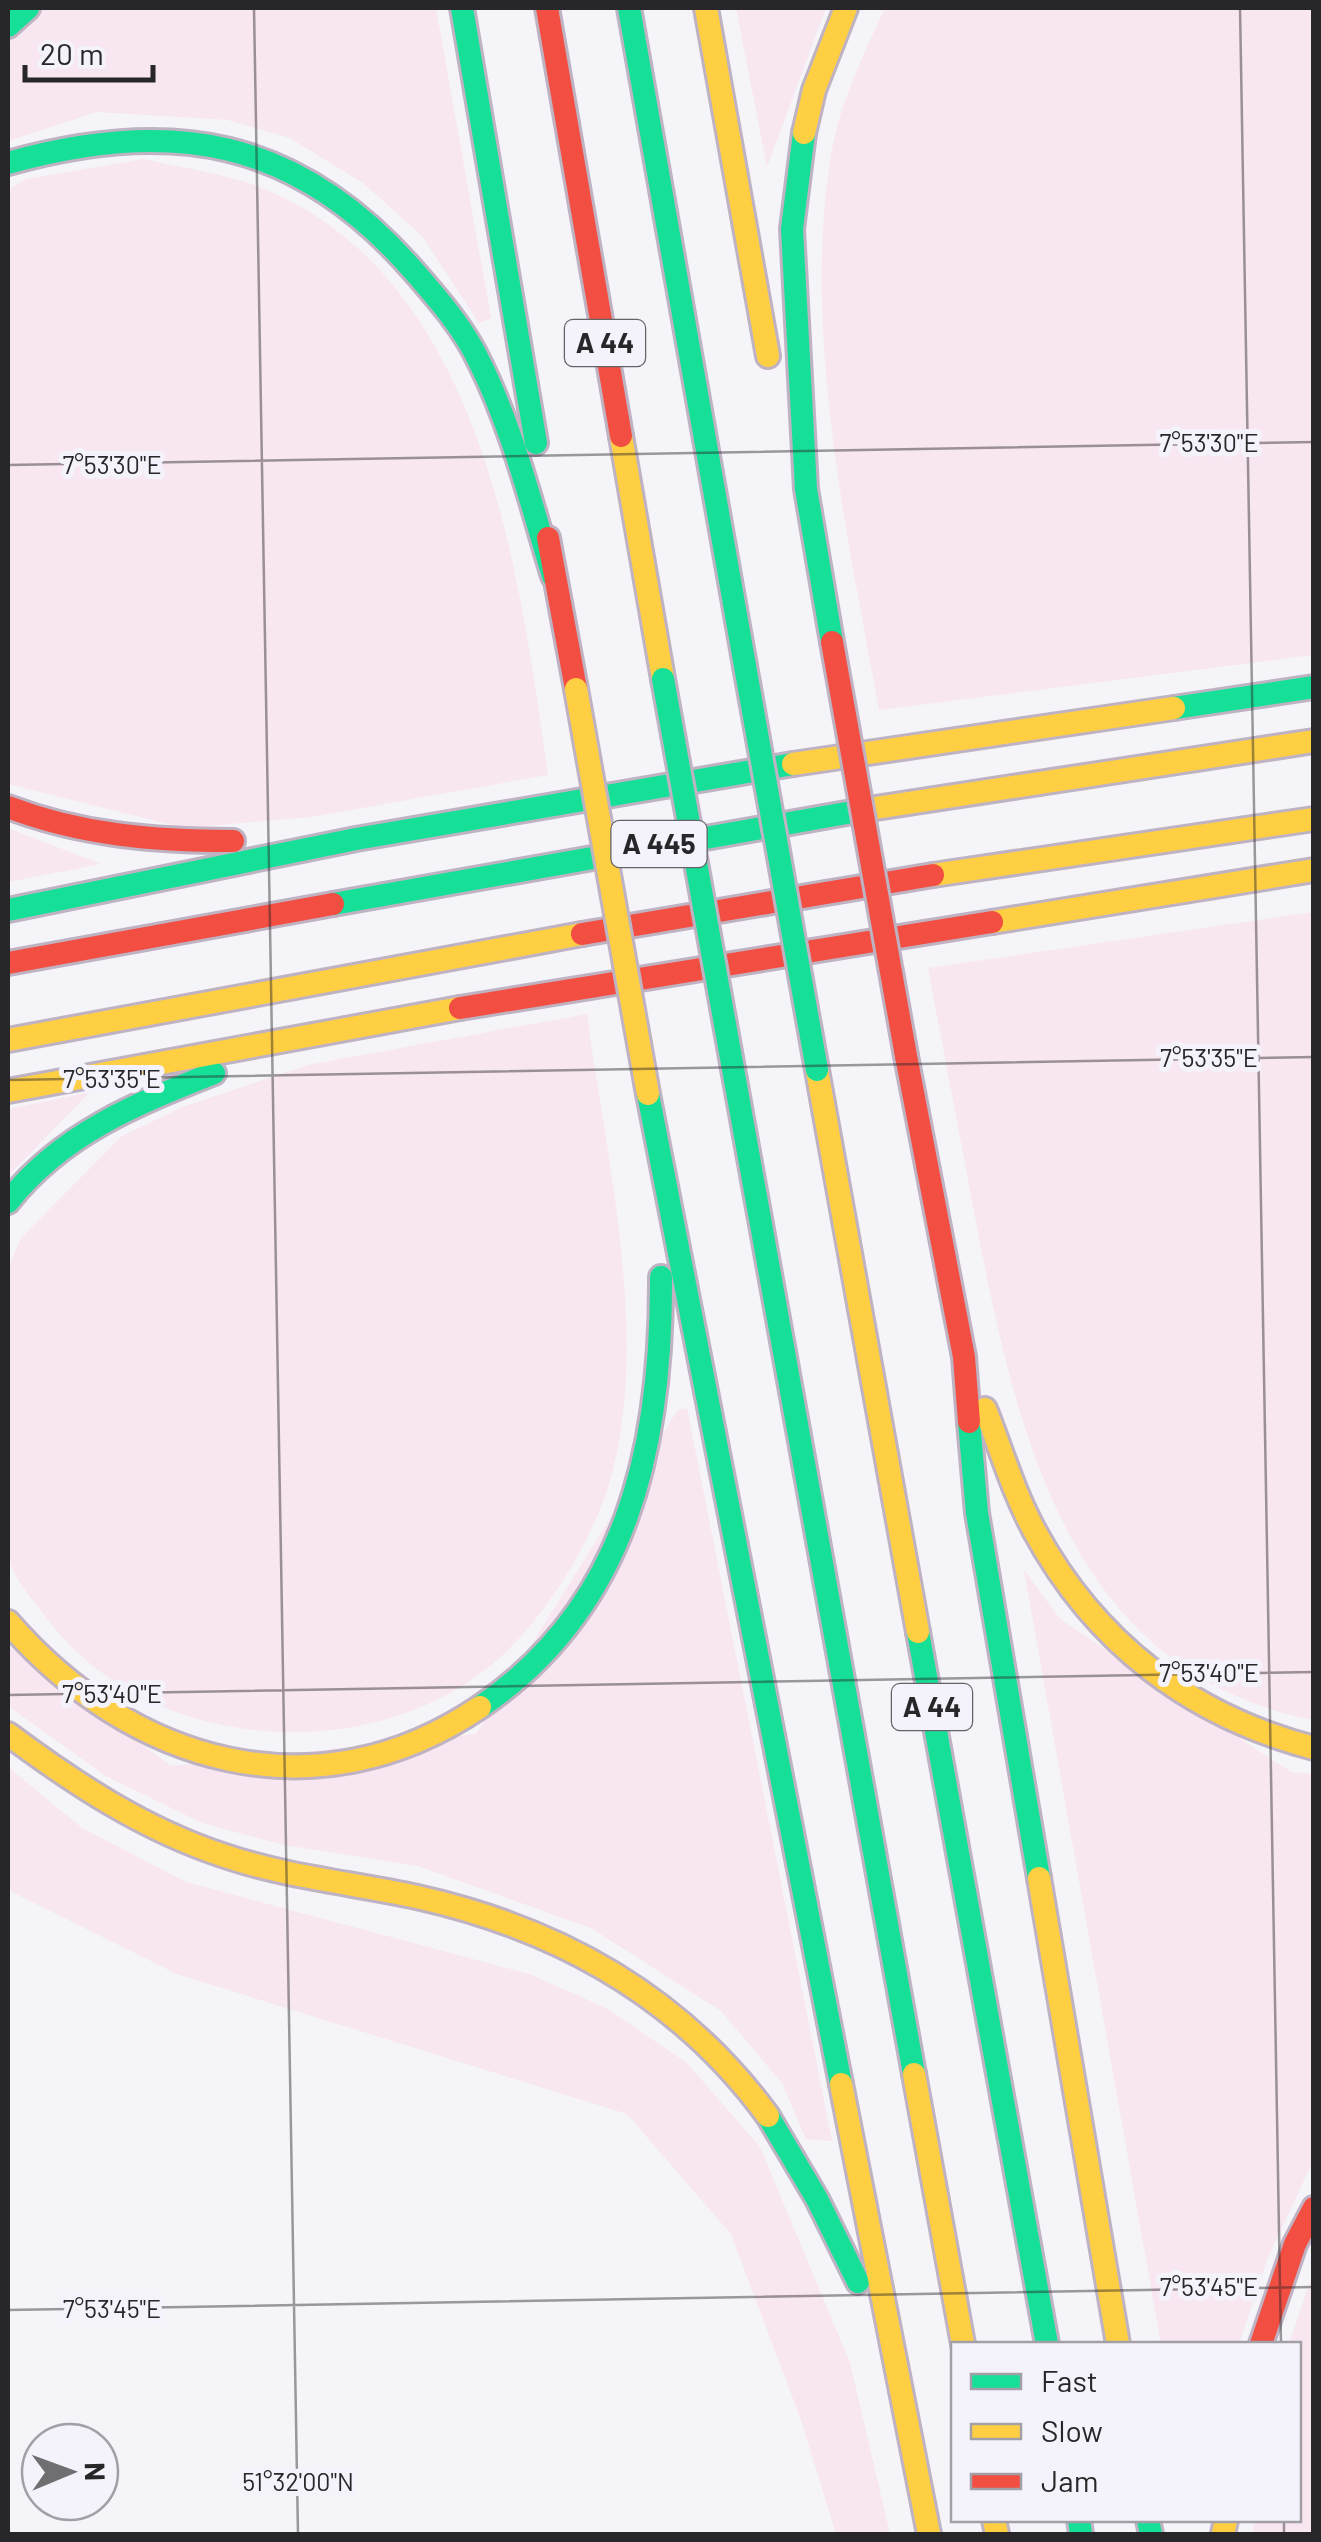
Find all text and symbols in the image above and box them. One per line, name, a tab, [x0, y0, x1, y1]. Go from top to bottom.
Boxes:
scale bar	[25, 20, 152, 82]
text: 20 m	[40, 35, 104, 71]
road number: A 44	[565, 320, 645, 366]
text: 7°53'30"E	[1159, 427, 1259, 457]
text: 7°53'30"E	[62, 449, 162, 479]
road number: A 445	[612, 821, 706, 867]
text: 7°53'35"E	[1160, 1042, 1258, 1072]
text: 7°53'35"E	[63, 1063, 161, 1093]
text: 7°53'40"E	[1159, 1657, 1259, 1687]
text: 7°53'40"E	[62, 1678, 162, 1708]
road number: A 44	[892, 1684, 972, 1730]
text: 7°53'45"E	[1160, 2271, 1258, 2301]
text: 7°53'45"E	[63, 2293, 161, 2323]
legend	[951, 2342, 1301, 2522]
text: Fast	[1041, 2362, 1098, 2398]
text: Slow	[1041, 2412, 1103, 2448]
north arrow	[20, 2422, 120, 2522]
text: N	[79, 2462, 113, 2481]
text: Jam	[1041, 2462, 1098, 2498]
text: 51°32'00"N	[242, 2466, 354, 2496]

